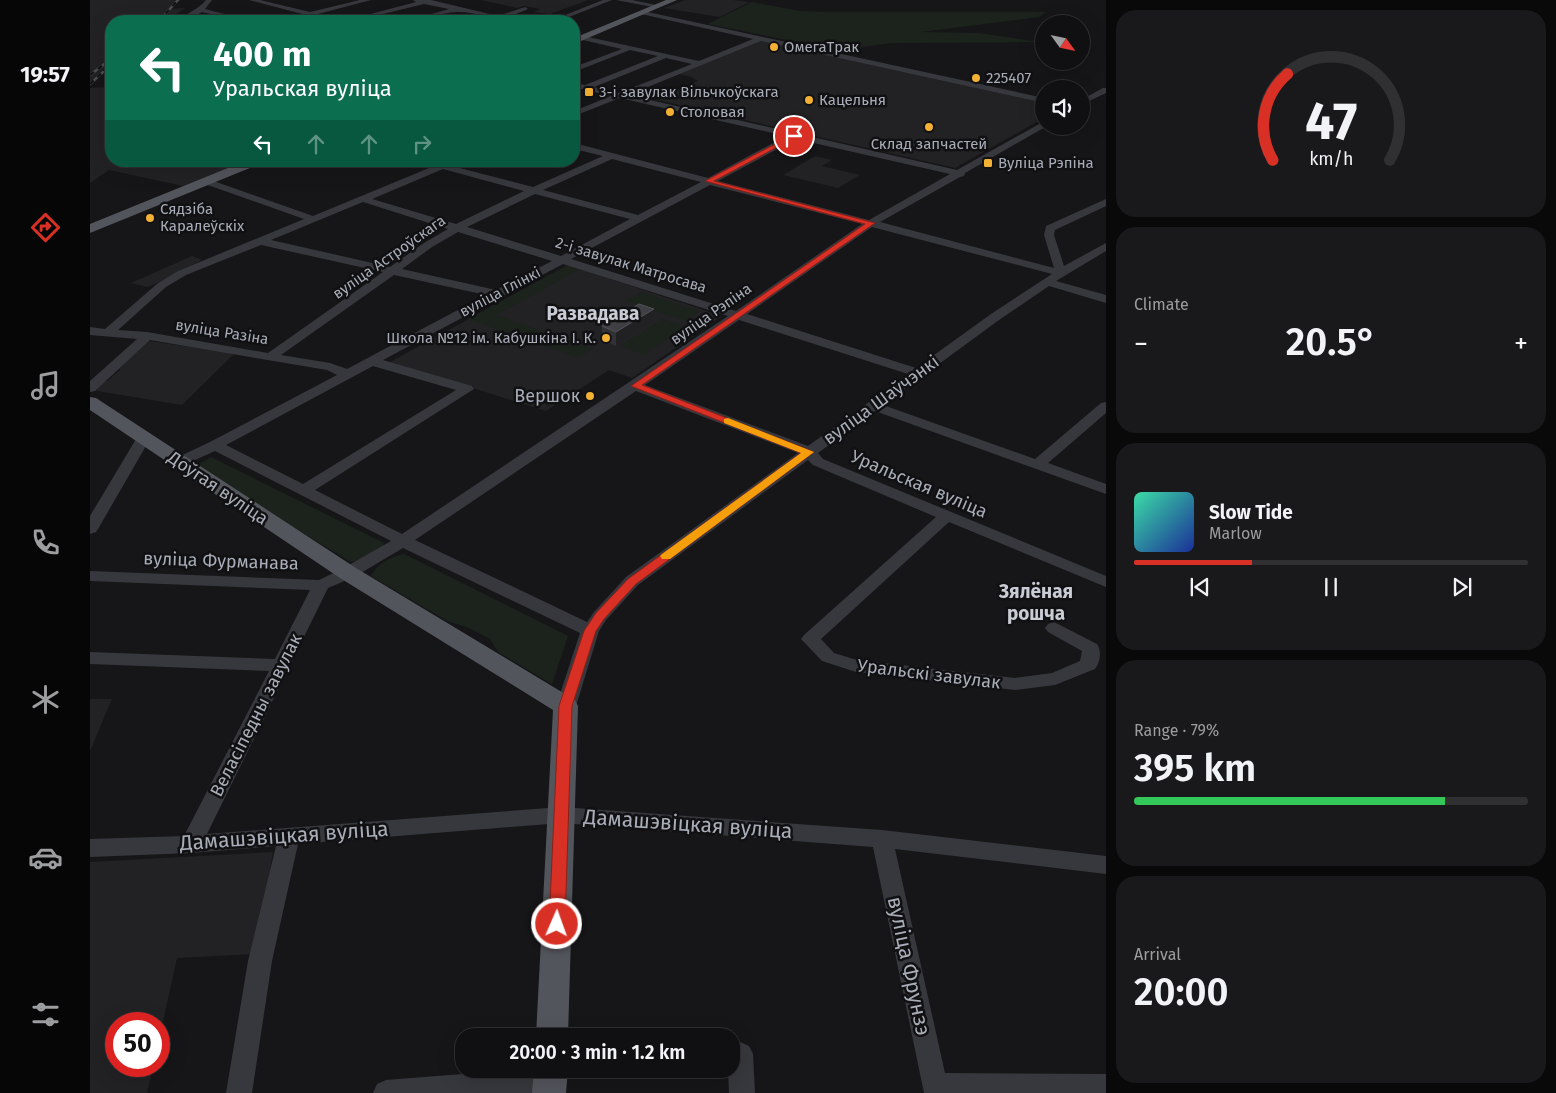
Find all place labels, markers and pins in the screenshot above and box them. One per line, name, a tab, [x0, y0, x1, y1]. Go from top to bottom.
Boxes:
place label: ОмегаТрак	[784, 38, 859, 56]
marker: ОмегаТрак	[768, 41, 780, 53]
place label: 225407	[986, 69, 1031, 87]
marker: 225407	[970, 72, 982, 84]
place label: 3-і завулак Вільчкоўскага	[599, 83, 779, 101]
marker: 3-і завулак Вільчкоўскага	[583, 86, 595, 98]
place label: Кацельня	[819, 91, 886, 109]
marker: Кацельня	[803, 94, 815, 106]
place label: Столовая	[680, 103, 745, 121]
marker: Столовая	[664, 106, 676, 118]
pin	[773, 115, 815, 157]
marker: Склад запчастей	[923, 121, 935, 133]
place label: Склад запчастей	[871, 135, 987, 153]
place label: Вуліца Рэпіна	[998, 154, 1094, 172]
marker: Вуліца Рэпіна	[982, 157, 994, 169]
place label: Сядзіба Каралеўскіх	[160, 200, 245, 235]
marker: Сядзіба Каралеўскіх	[144, 212, 156, 224]
place label: Школа №12 ім. Кабушкіна І. К.	[386, 329, 596, 347]
marker: Школа №12 ім. Кабушкіна І. К.	[600, 332, 612, 344]
place label: Вершок	[514, 385, 581, 407]
marker: Вершок	[584, 390, 596, 402]

